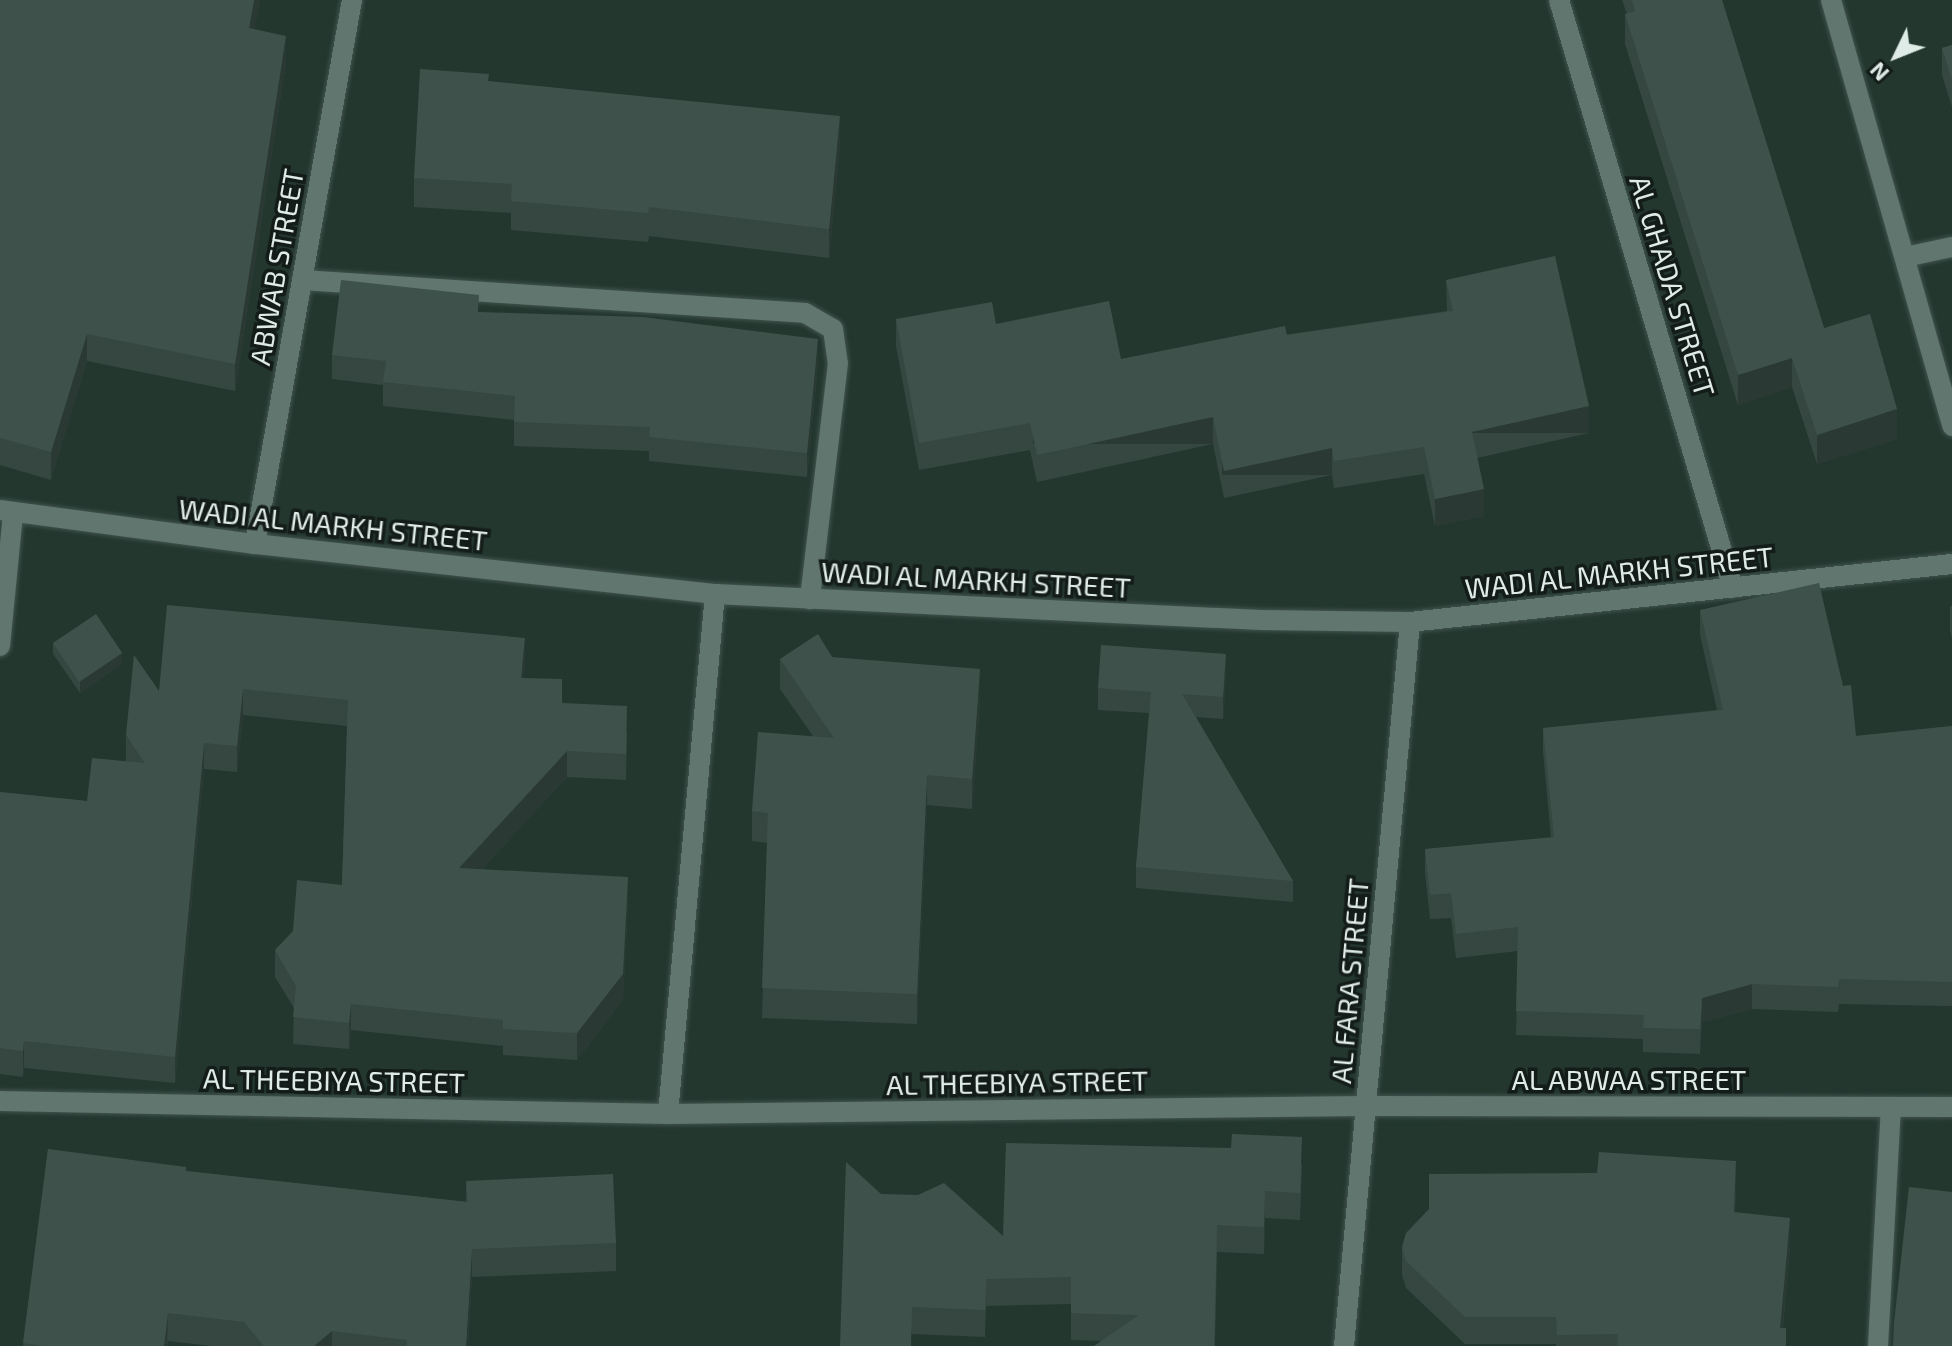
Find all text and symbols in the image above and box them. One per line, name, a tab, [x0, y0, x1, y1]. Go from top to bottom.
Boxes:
north arrow	[1856, 16, 1936, 96]
text: N	[1864, 58, 1893, 87]
street label: ABWAB STREET	[242, 166, 310, 368]
street label: AL GHADA STREET	[1623, 171, 1723, 401]
street label: WADI AL MARKH STREET	[176, 491, 490, 557]
street label: WADI AL MARKH STREET	[1462, 539, 1776, 605]
street label: WADI AL MARKH STREET	[820, 554, 1132, 604]
street label: AL FARA STREET	[1323, 876, 1375, 1086]
street label: AL THEEBIYA STREET	[202, 1061, 466, 1099]
street label: AL ABWAA STREET	[1511, 1062, 1747, 1096]
street label: AL THEEBIYA STREET	[885, 1063, 1149, 1101]

